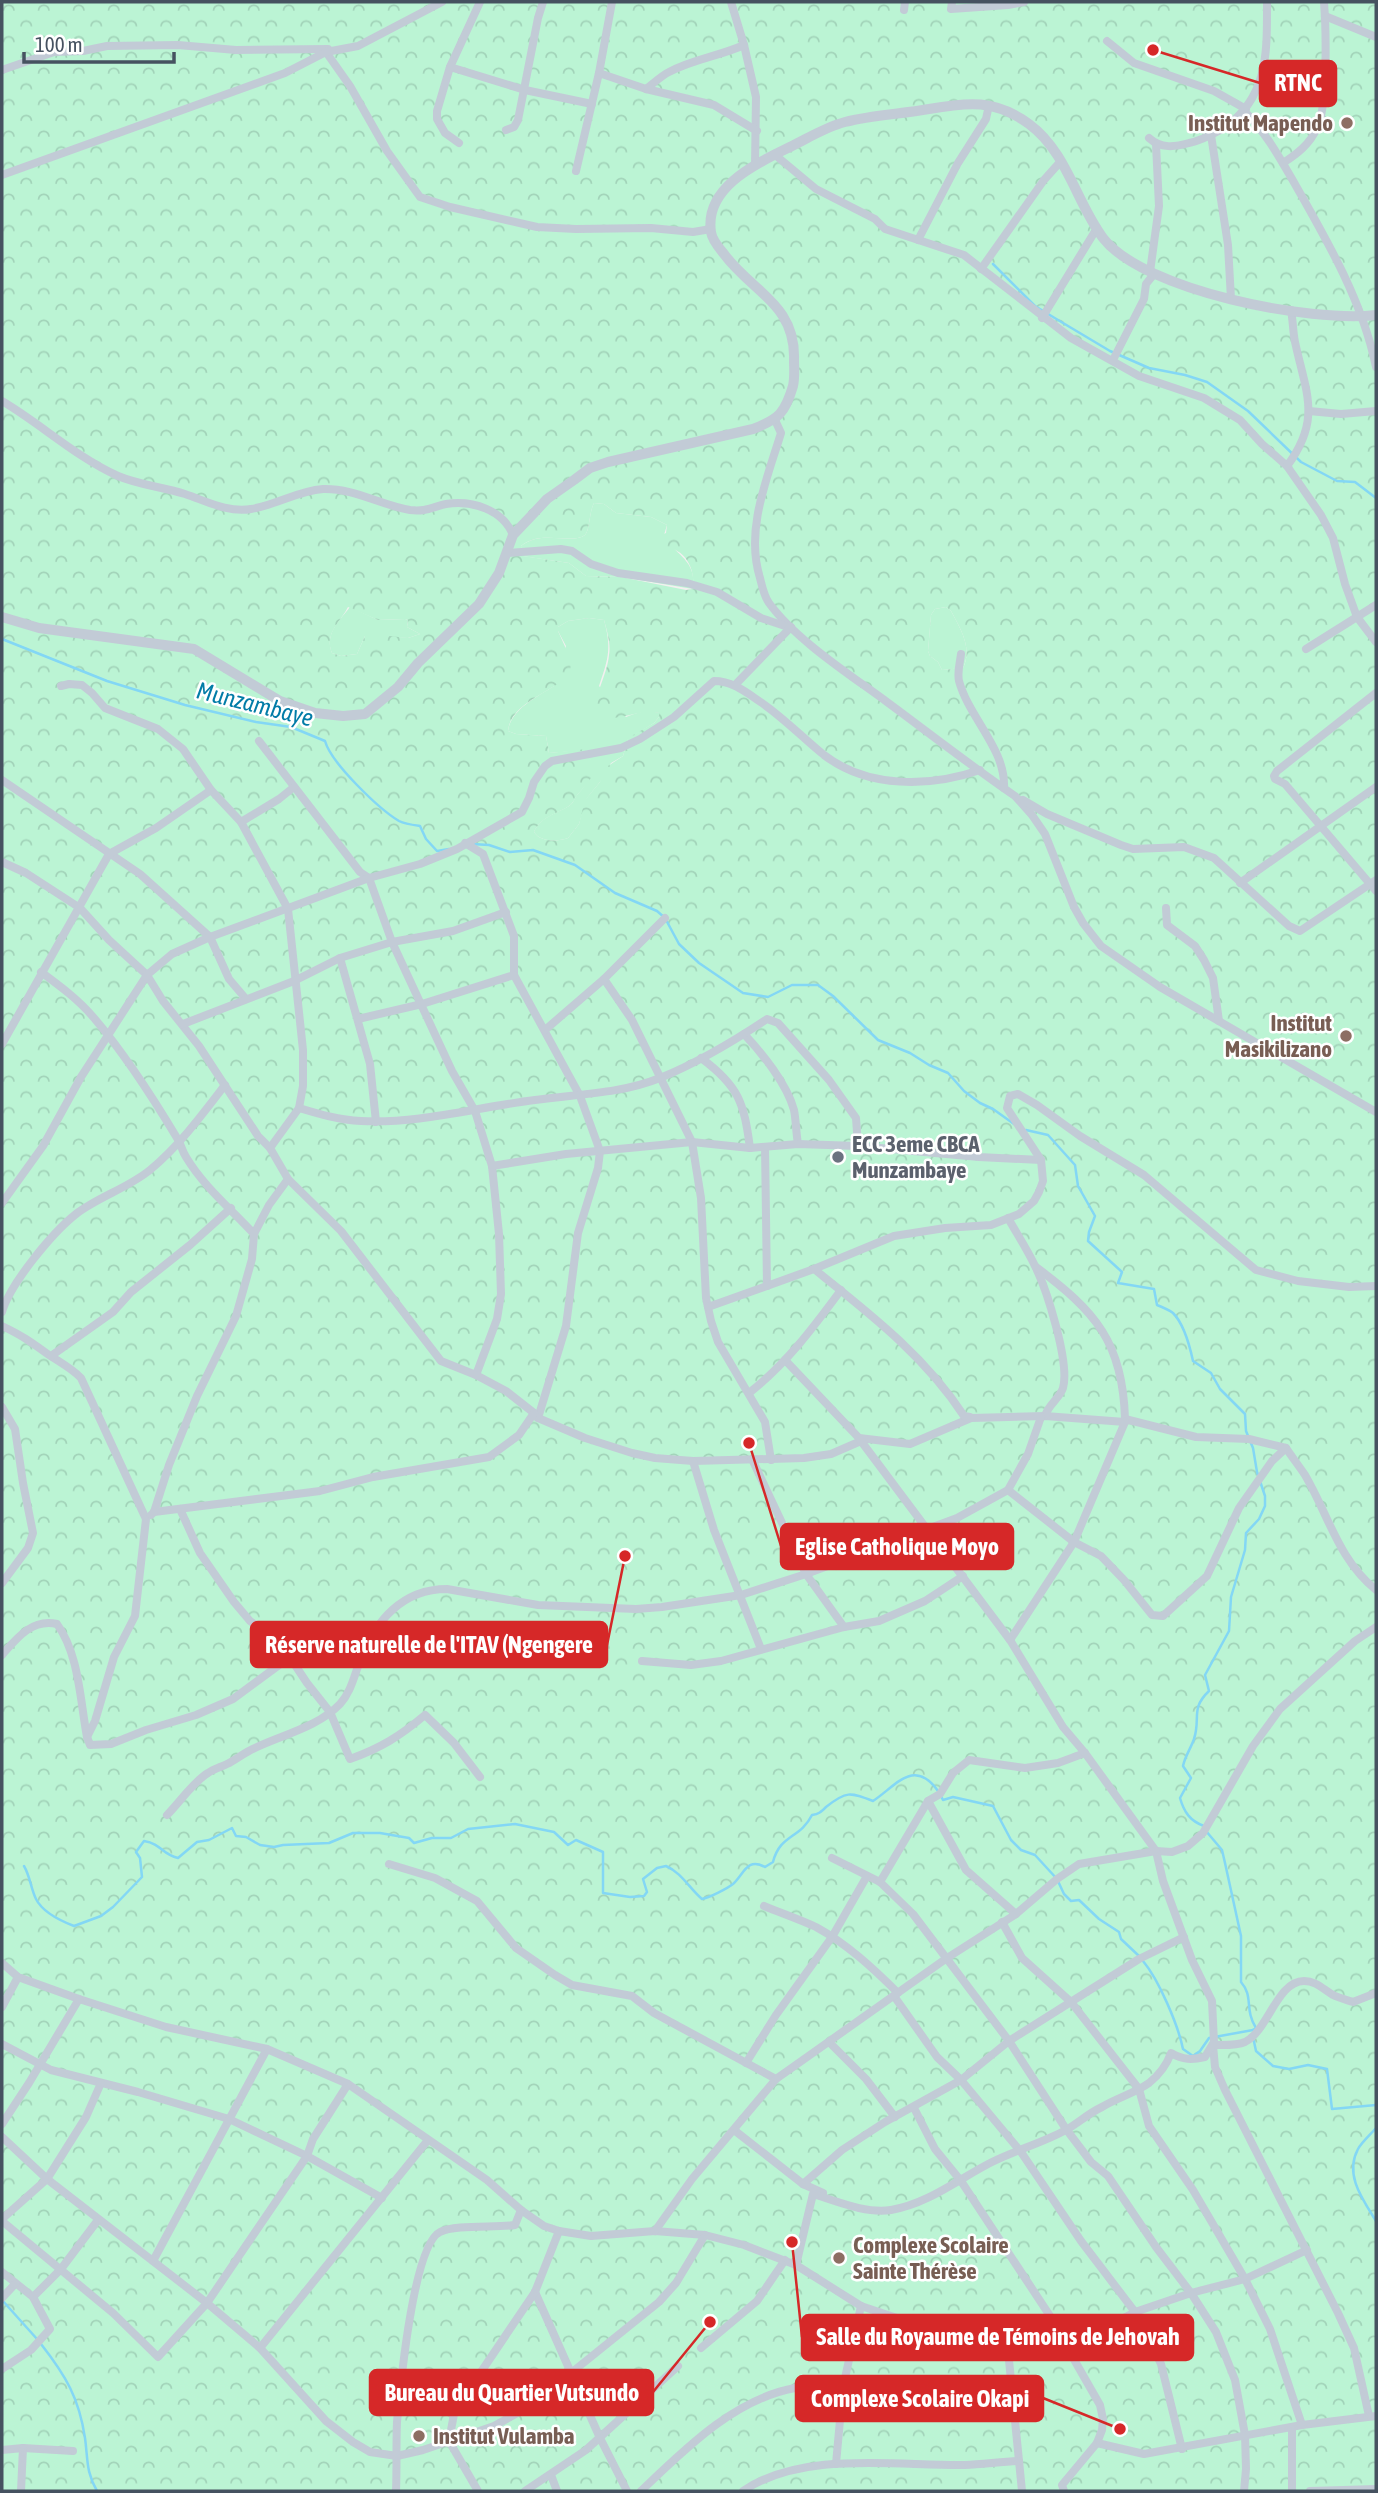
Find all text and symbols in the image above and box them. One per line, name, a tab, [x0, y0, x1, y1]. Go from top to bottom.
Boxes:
scale bar	[24, 21, 175, 65]
text: 100 m	[35, 32, 83, 56]
callout: RTNC	[1260, 61, 1336, 106]
text: RTNC	[1274, 69, 1322, 96]
place label: Institut Mapendo	[1188, 110, 1333, 136]
marker: Institut Mapendo	[1339, 115, 1355, 131]
water label: Munzambaye	[194, 676, 316, 732]
place label: Institut Masikilizano	[1225, 1010, 1332, 1062]
marker: Institut Masikilizano	[1338, 1028, 1354, 1044]
place label: ECC 3eme CBCA Munzambaye	[852, 1131, 980, 1183]
marker: ECC 3eme CBCA Munzambaye	[830, 1149, 846, 1165]
callout: Eglise Catholique Moyo	[781, 1524, 1013, 1569]
text: Eglise Catholique Moyo	[795, 1533, 999, 1560]
callout: Réserve naturelle de l'ITAV (Ngengere	[251, 1622, 607, 1667]
text: Réserve naturelle de l'ITAV (Ngengere	[265, 1631, 593, 1658]
place label: Complexe Scolaire Sainte Thérèse	[853, 2232, 1009, 2284]
marker: Complexe Scolaire Sainte Thérèse	[831, 2250, 847, 2266]
callout: Salle du Royaume de Témoins de Jehovah	[802, 2315, 1193, 2360]
text: Salle du Royaume de Témoins de Jehovah	[816, 2323, 1180, 2350]
callout: Bureau du Quartier Vutsundo	[370, 2370, 653, 2415]
callout: Complexe Scolaire Okapi	[796, 2376, 1043, 2421]
text: Bureau du Quartier Vutsundo	[385, 2379, 639, 2406]
text: Complexe Scolaire Okapi	[811, 2385, 1029, 2412]
place label: Institut Vulamba	[433, 2423, 575, 2449]
marker: Institut Vulamba	[411, 2428, 427, 2444]

